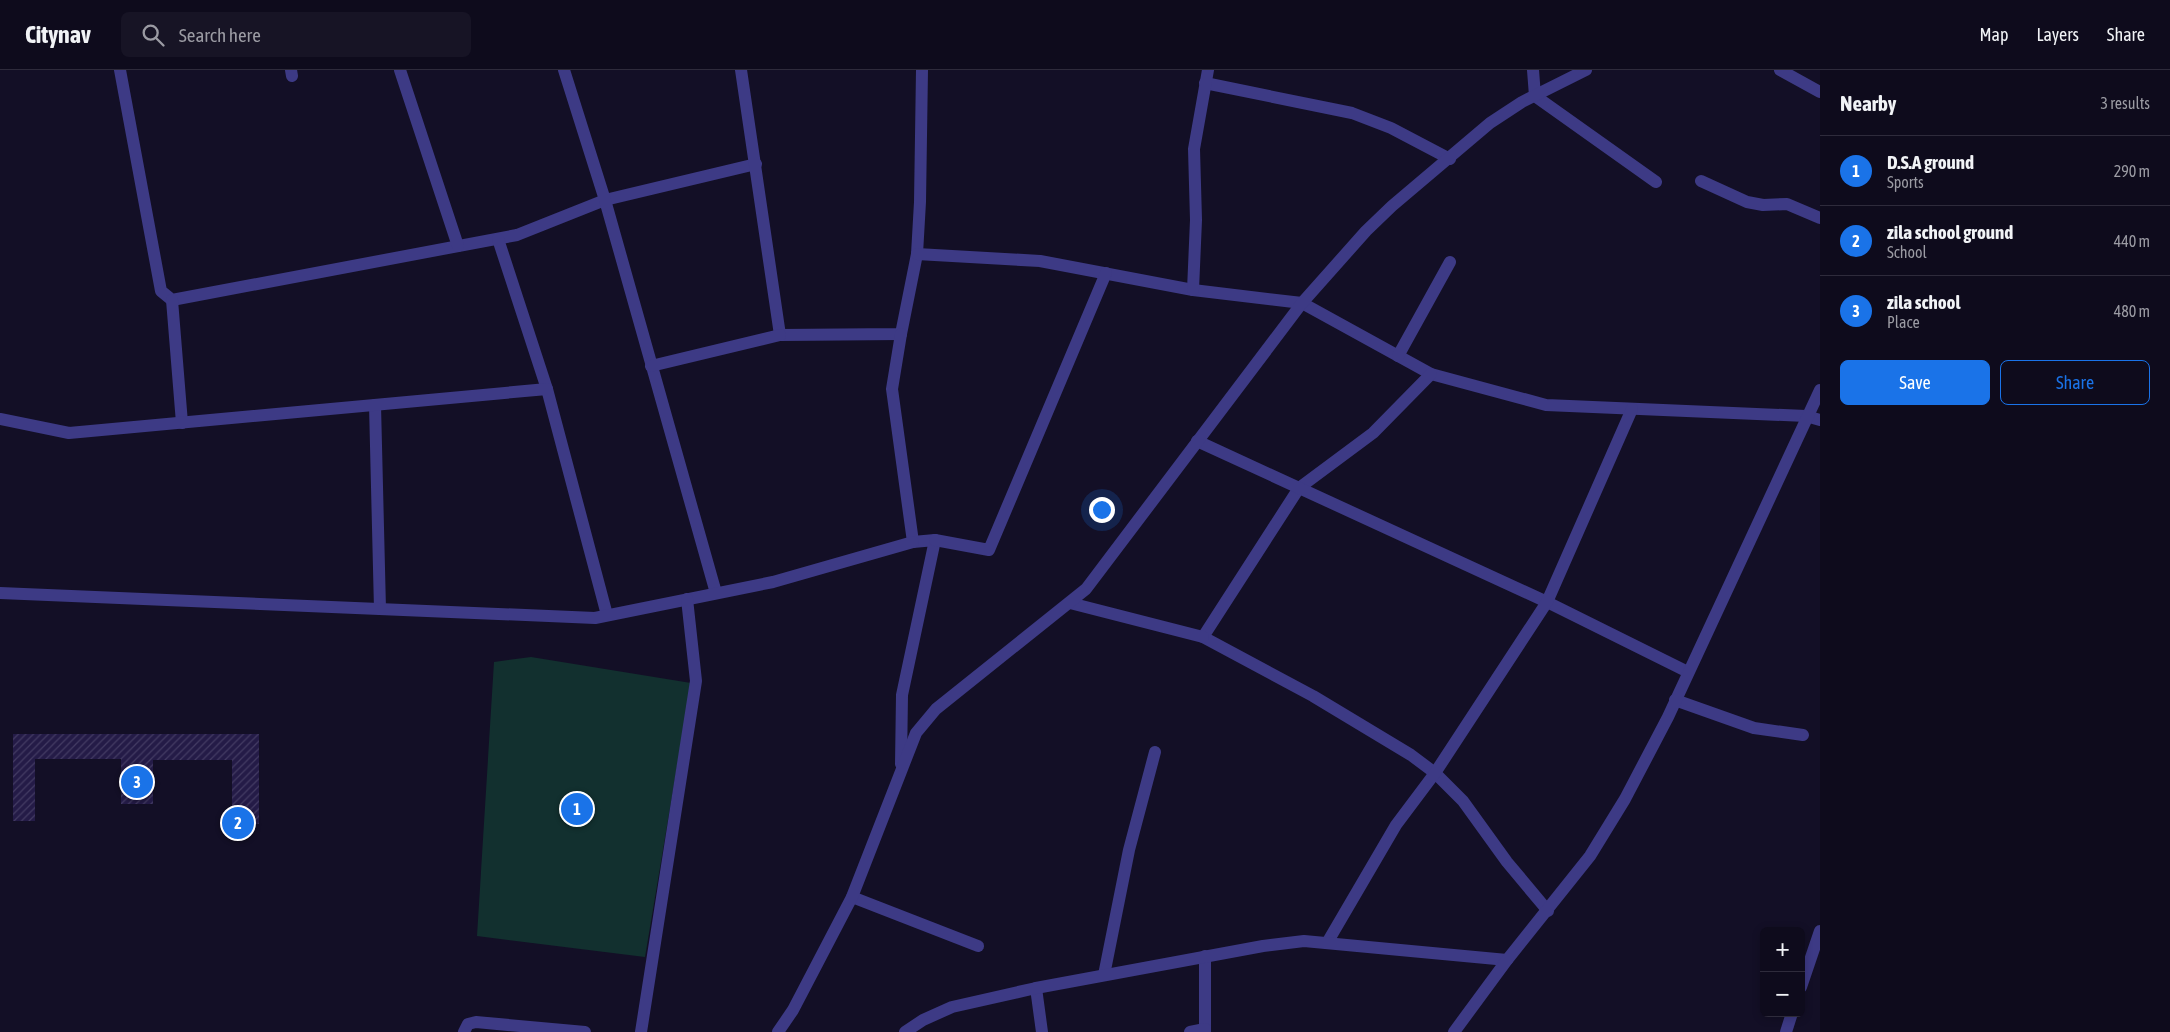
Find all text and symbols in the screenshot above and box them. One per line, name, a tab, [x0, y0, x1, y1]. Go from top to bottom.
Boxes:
search box	[121, 12, 471, 57]
text: Citynav	[25, 21, 91, 48]
icon: search	[139, 21, 167, 49]
text: Search here	[179, 24, 261, 46]
text: Map	[1979, 24, 2008, 45]
text: Layers	[2036, 24, 2079, 45]
text: Share	[2107, 24, 2145, 45]
text: Nearby	[1840, 91, 1896, 115]
text: 3 results	[2100, 94, 2150, 112]
text: D.S.A ground	[1887, 151, 1974, 173]
text: 1	[1852, 162, 1860, 180]
text: 290 m	[2114, 162, 2150, 180]
text: Sports	[1887, 173, 1924, 191]
text: zila school ground	[1887, 221, 2013, 243]
text: 2	[1852, 232, 1860, 250]
text: 440 m	[2114, 232, 2150, 250]
text: School	[1887, 243, 1927, 261]
text: zila school	[1887, 291, 1961, 313]
text: 3	[1852, 302, 1860, 320]
text: 480 m	[2114, 302, 2150, 320]
text: Place	[1887, 313, 1920, 331]
button: Save	[1840, 360, 1990, 405]
button: Share	[2000, 360, 2150, 405]
your location	[1089, 497, 1115, 523]
pin: 3	[121, 763, 153, 801]
pin: 1	[561, 790, 593, 828]
pin: 2	[222, 804, 254, 842]
map controls	[1760, 927, 1805, 1017]
button: +	[1760, 927, 1805, 972]
button: −	[1760, 972, 1805, 1017]

